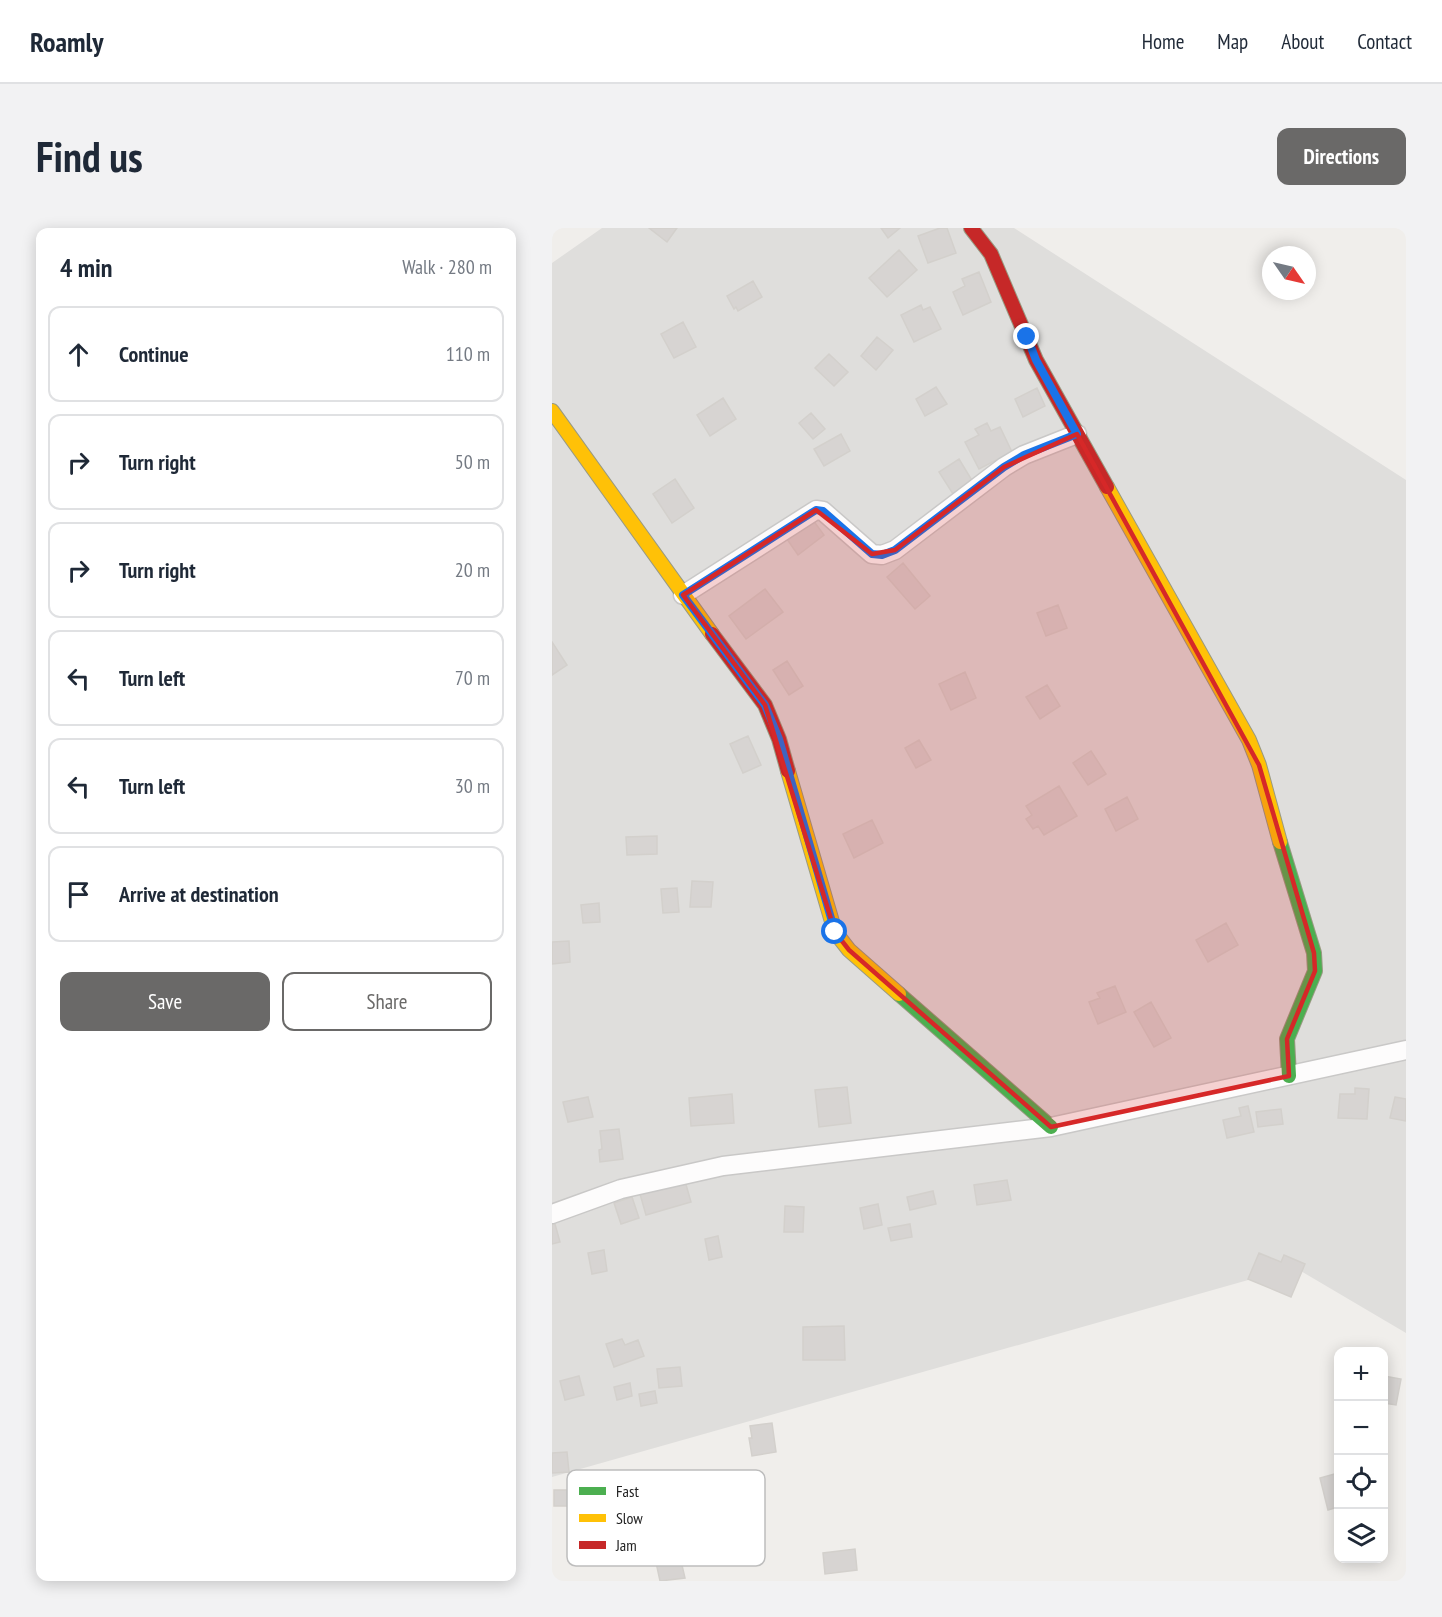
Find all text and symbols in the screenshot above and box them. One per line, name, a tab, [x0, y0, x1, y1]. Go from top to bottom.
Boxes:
text: Roamly	[30, 23, 104, 60]
text: Home	[1142, 28, 1184, 55]
text: Map	[1217, 28, 1248, 55]
text: About	[1281, 28, 1324, 55]
text: Contact	[1357, 28, 1412, 55]
button: Directions	[1277, 128, 1406, 185]
text: Find us	[36, 129, 143, 184]
north arrow	[1262, 246, 1316, 300]
text: 4 min	[60, 251, 113, 284]
text: Walk · 280 m	[402, 254, 492, 280]
route end	[1013, 323, 1039, 349]
icon: ahead	[62, 338, 95, 371]
text: Continue	[119, 340, 189, 368]
text: 110 m	[446, 341, 490, 367]
icon: right	[62, 446, 95, 479]
text: Turn right	[119, 448, 196, 476]
text: 50 m	[455, 449, 490, 475]
icon: right	[62, 554, 95, 587]
text: Turn right	[119, 556, 196, 584]
text: 20 m	[455, 557, 490, 583]
icon: left	[62, 662, 95, 695]
text: Turn left	[119, 664, 185, 692]
text: 70 m	[455, 665, 490, 691]
icon: left	[62, 770, 95, 803]
text: Turn left	[119, 772, 185, 800]
text: 30 m	[455, 773, 490, 799]
icon: arrive	[62, 878, 95, 911]
text: Arrive at destination	[119, 880, 279, 908]
route start	[821, 918, 847, 944]
button: Save	[60, 972, 270, 1031]
button: Share	[282, 972, 492, 1031]
map controls	[1334, 1347, 1388, 1563]
button: +	[1334, 1347, 1388, 1401]
button: −	[1334, 1401, 1388, 1455]
button: locate	[1334, 1455, 1388, 1509]
legend	[567, 1470, 765, 1566]
text: Fast	[616, 1481, 639, 1501]
text: Slow	[616, 1508, 643, 1528]
button: layers	[1334, 1509, 1388, 1563]
text: Jam	[615, 1535, 637, 1555]

